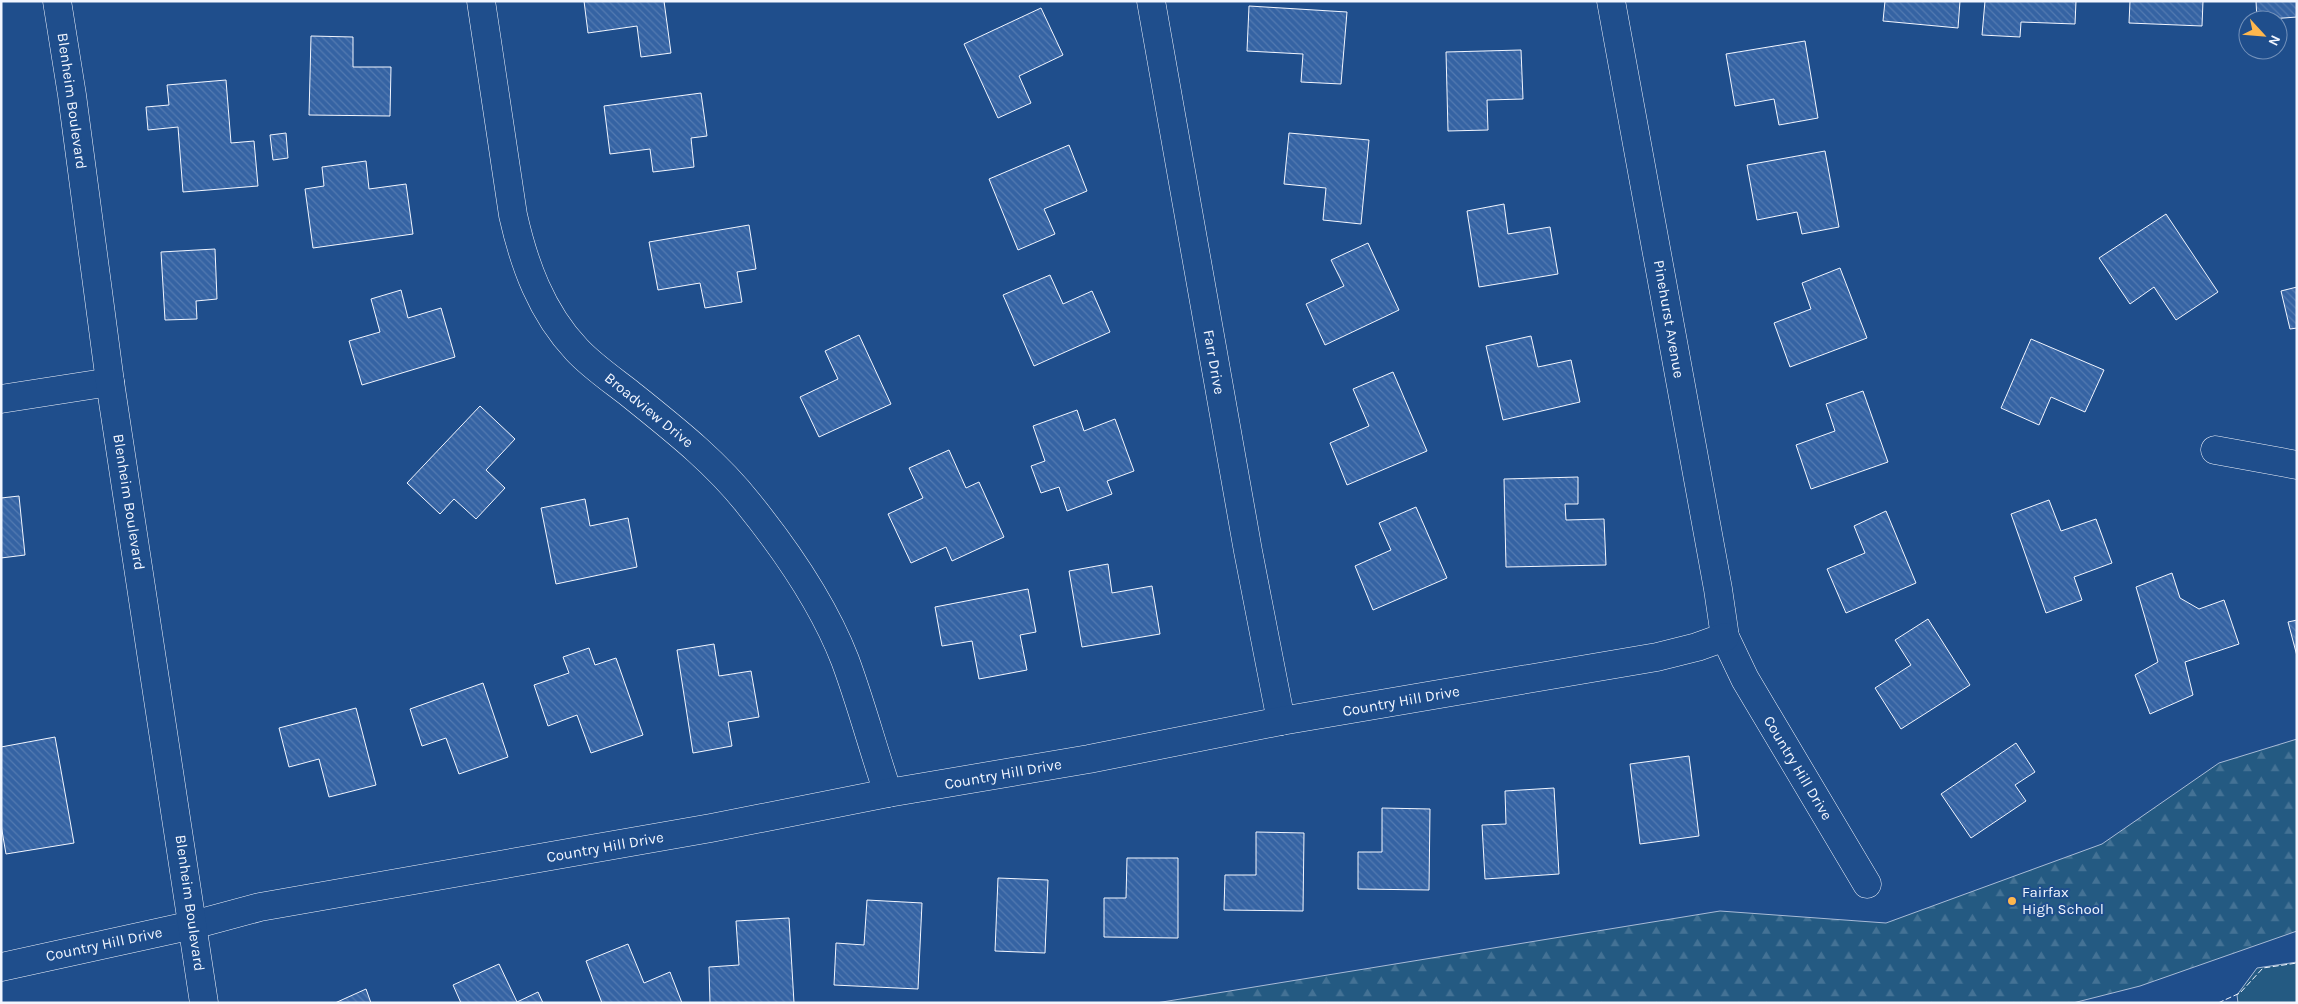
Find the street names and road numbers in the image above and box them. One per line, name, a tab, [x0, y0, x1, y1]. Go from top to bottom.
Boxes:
street label: Blenheim Boulevard	[54, 32, 90, 170]
street label: Pinehurst Avenue	[1650, 259, 1688, 379]
street label: Farr Drive	[1199, 328, 1229, 396]
street label: Broadview Drive	[601, 369, 697, 451]
street label: Blenheim Boulevard	[109, 433, 149, 571]
street label: Country Hill Drive	[1341, 682, 1461, 720]
street label: Country Hill Drive	[1760, 713, 1836, 823]
street label: Country Hill Drive	[943, 755, 1063, 793]
street label: Country Hill Drive	[545, 828, 665, 866]
street label: Blenheim Boulevard	[172, 834, 208, 972]
street label: Country Hill Drive	[44, 923, 164, 965]

